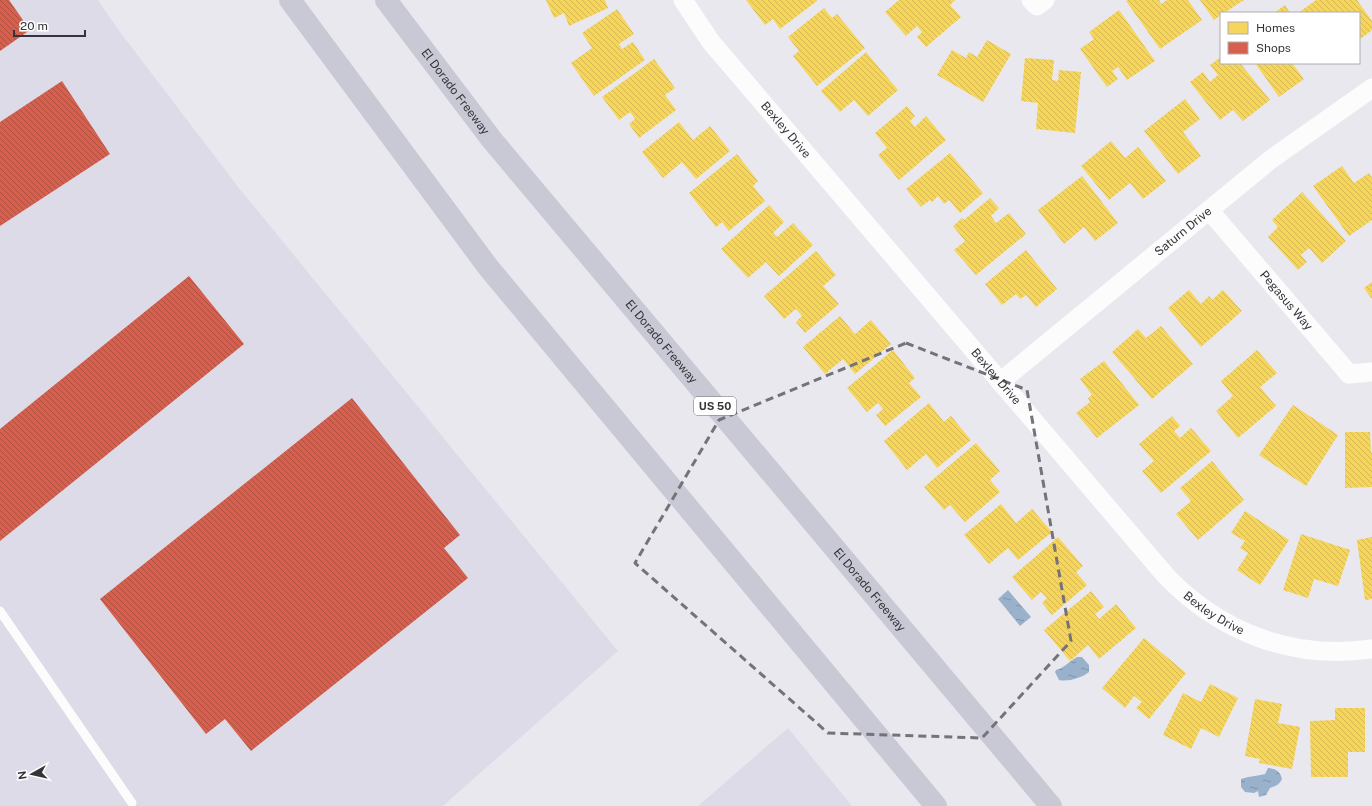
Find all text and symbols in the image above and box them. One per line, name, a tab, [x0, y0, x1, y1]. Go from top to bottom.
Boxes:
scale bar	[14, 12, 85, 38]
legend	[1220, 12, 1360, 64]
text: 20 m	[20, 19, 48, 33]
text: Homes	[1256, 21, 1295, 35]
text: Shops	[1256, 41, 1291, 55]
street label: El Dorado Freeway	[418, 46, 493, 138]
street label: Bexley Drive	[758, 99, 814, 161]
street label: Saturn Drive	[1152, 204, 1214, 259]
street label: Pegasus Way	[1257, 268, 1316, 334]
street label: El Dorado Freeway	[622, 297, 701, 387]
street label: Bexley Drive	[968, 346, 1024, 408]
road number: US 50	[694, 397, 736, 415]
street label: El Dorado Freeway	[831, 545, 909, 635]
street label: Bexley Drive	[1181, 589, 1247, 638]
north arrow	[12, 754, 52, 794]
text: N	[16, 770, 29, 780]

